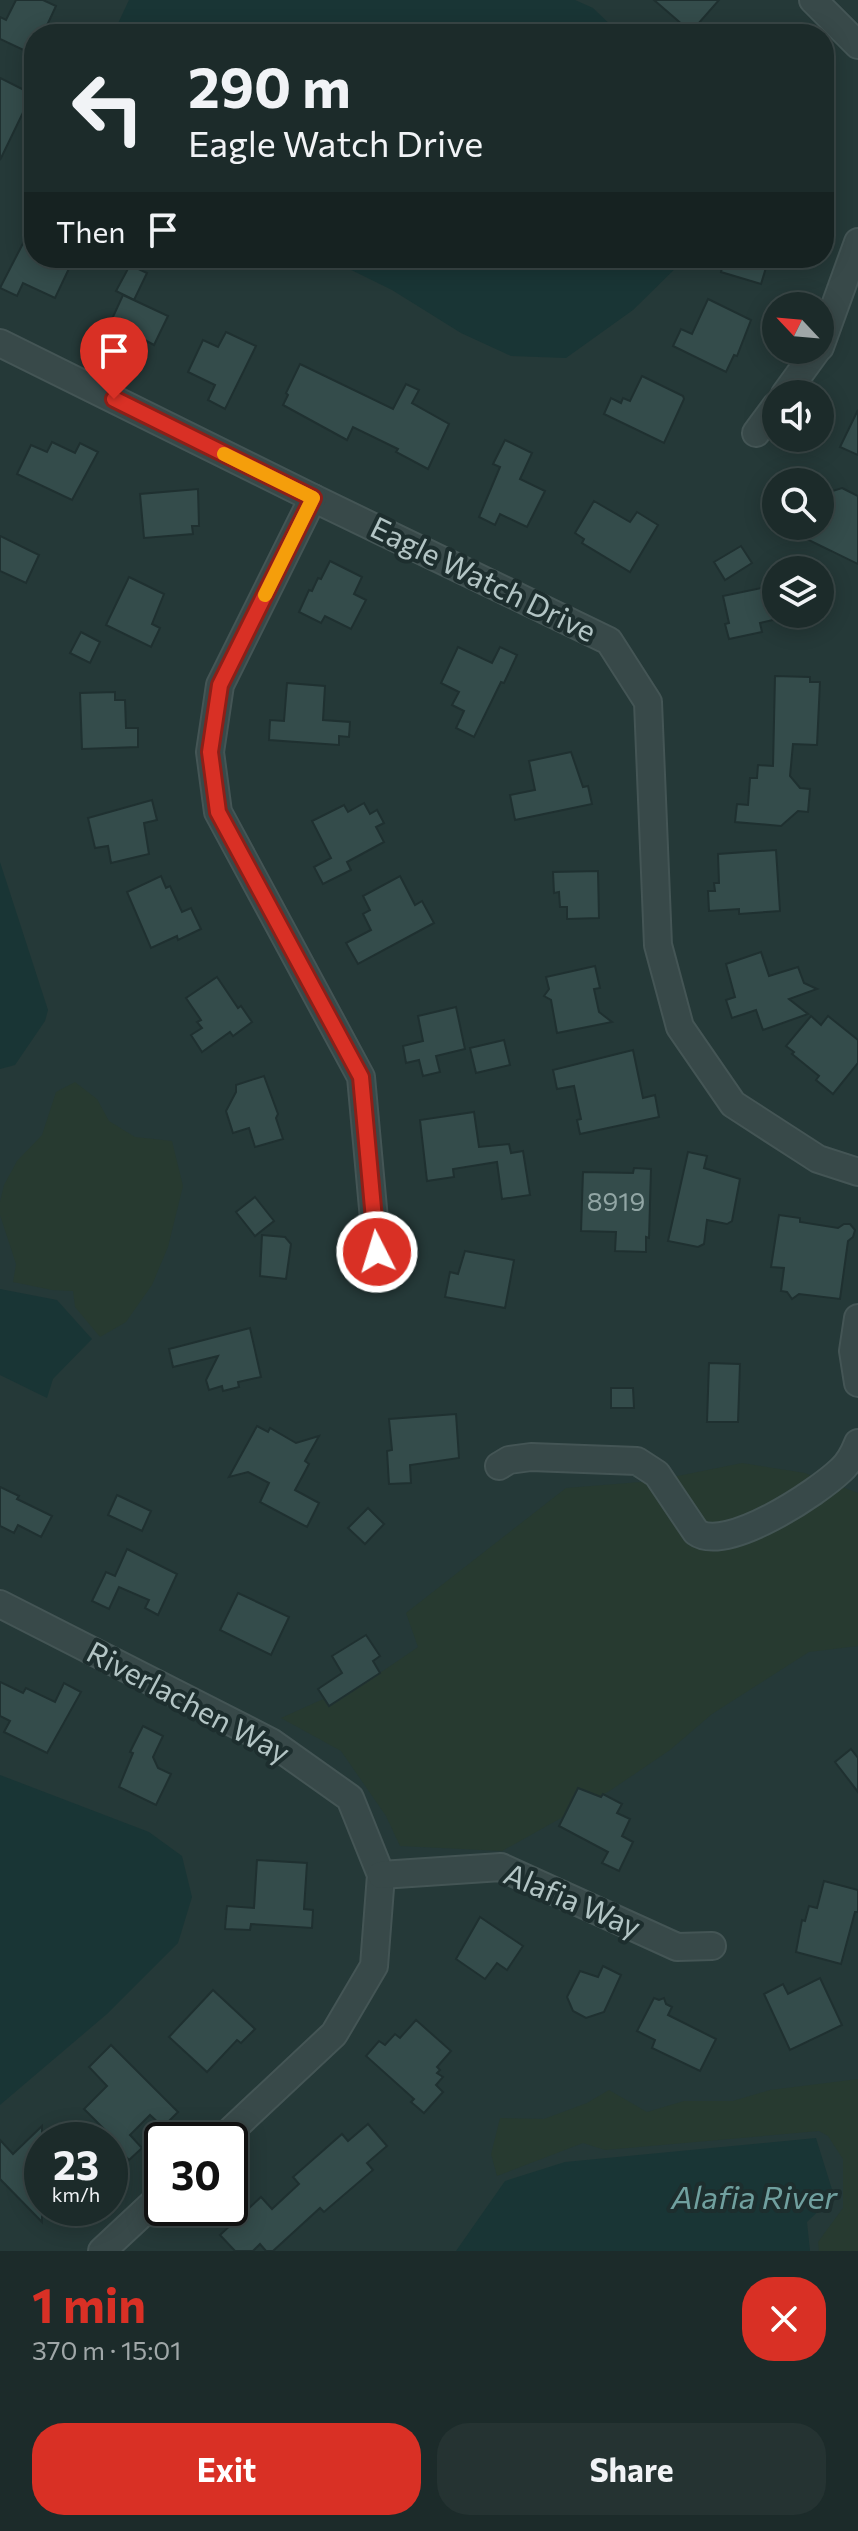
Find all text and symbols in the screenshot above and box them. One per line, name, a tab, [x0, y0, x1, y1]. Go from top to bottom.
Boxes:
text: 290 m	[188, 51, 351, 120]
icon: left	[56, 56, 160, 160]
text: Eagle Watch Drive	[188, 120, 483, 164]
icon: arrive	[141, 208, 185, 252]
text: Then	[56, 212, 125, 249]
north arrow	[762, 292, 834, 364]
map controls	[762, 292, 834, 628]
pin	[80, 317, 148, 399]
icon: arrive	[92, 329, 136, 373]
button: sound	[762, 380, 834, 452]
button: search	[762, 468, 834, 540]
street label: Eagle Watch Drive	[365, 507, 603, 648]
button: layers	[762, 556, 834, 628]
house number: 8919	[587, 1185, 645, 1216]
position arrow	[335, 1210, 419, 1294]
street label: Riverlachen Way	[81, 1632, 297, 1770]
street label: Alafia Way	[499, 1853, 647, 1944]
speed limit sign: 30	[144, 2122, 248, 2226]
text: 23	[53, 2139, 99, 2188]
water label: Alafia River	[670, 2176, 838, 2216]
text: km/h	[52, 2182, 100, 2206]
text: 1 min	[32, 2274, 146, 2333]
button: close	[742, 2277, 826, 2361]
text: 370 m · 15:01	[32, 2334, 181, 2365]
button: Exit	[32, 2423, 421, 2515]
button: Share	[437, 2423, 826, 2515]

